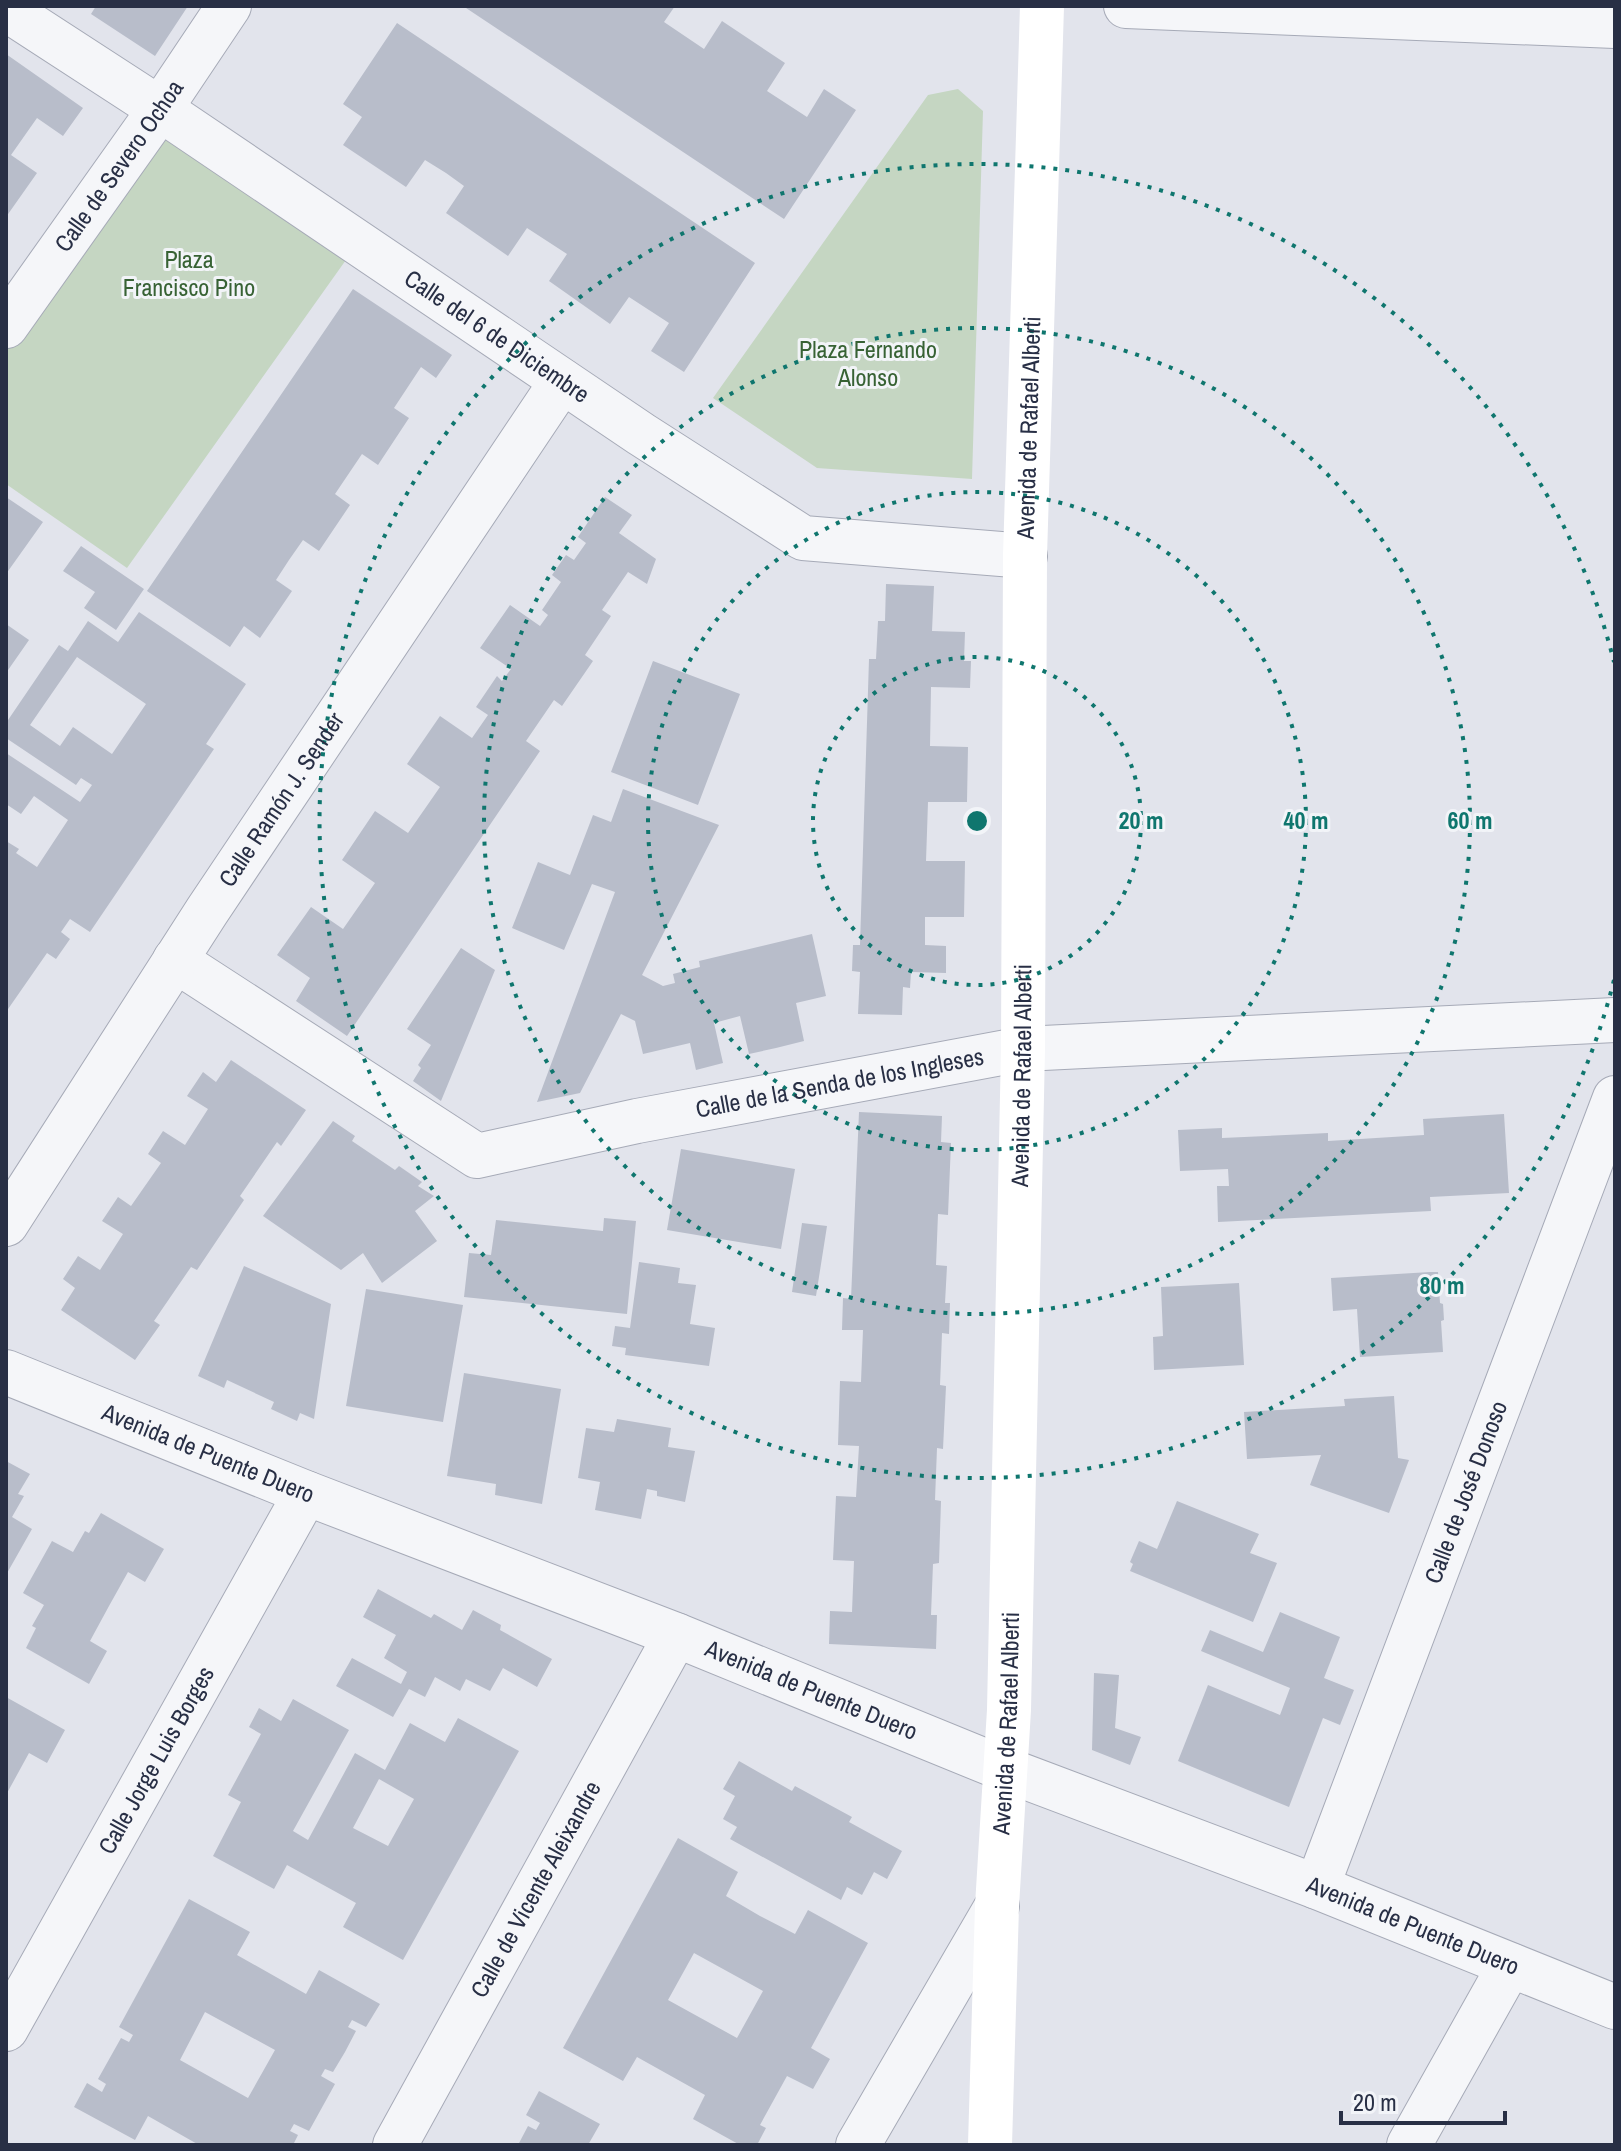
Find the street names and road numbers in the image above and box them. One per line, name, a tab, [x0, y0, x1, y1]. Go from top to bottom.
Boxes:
street label: Calle de Severo Ochoa	[47, 73, 190, 258]
street label: Calle del 6 de Diciembre	[399, 262, 596, 410]
street label: Avenida de Rafael Alberti	[1008, 316, 1047, 541]
street label: Calle Ramón J. Sender	[211, 705, 351, 893]
street label: Avenida de Rafael Alberti	[1003, 964, 1038, 1188]
street label: Calle de la Senda de los Ingleses	[693, 1040, 986, 1125]
street label: Avenida de Puente Duero	[97, 1395, 319, 1510]
street label: Calle de José Donoso	[1416, 1396, 1514, 1588]
street label: Avenida de Rafael Alberti	[984, 1612, 1026, 1837]
street label: Avenida de Puente Duero	[700, 1631, 923, 1747]
street label: Calle Jorge Luis Borges	[90, 1660, 221, 1859]
street label: Calle de Vicente Aleixandre	[462, 1775, 608, 2003]
street label: Avenida de Puente Duero	[1302, 1867, 1524, 1982]

